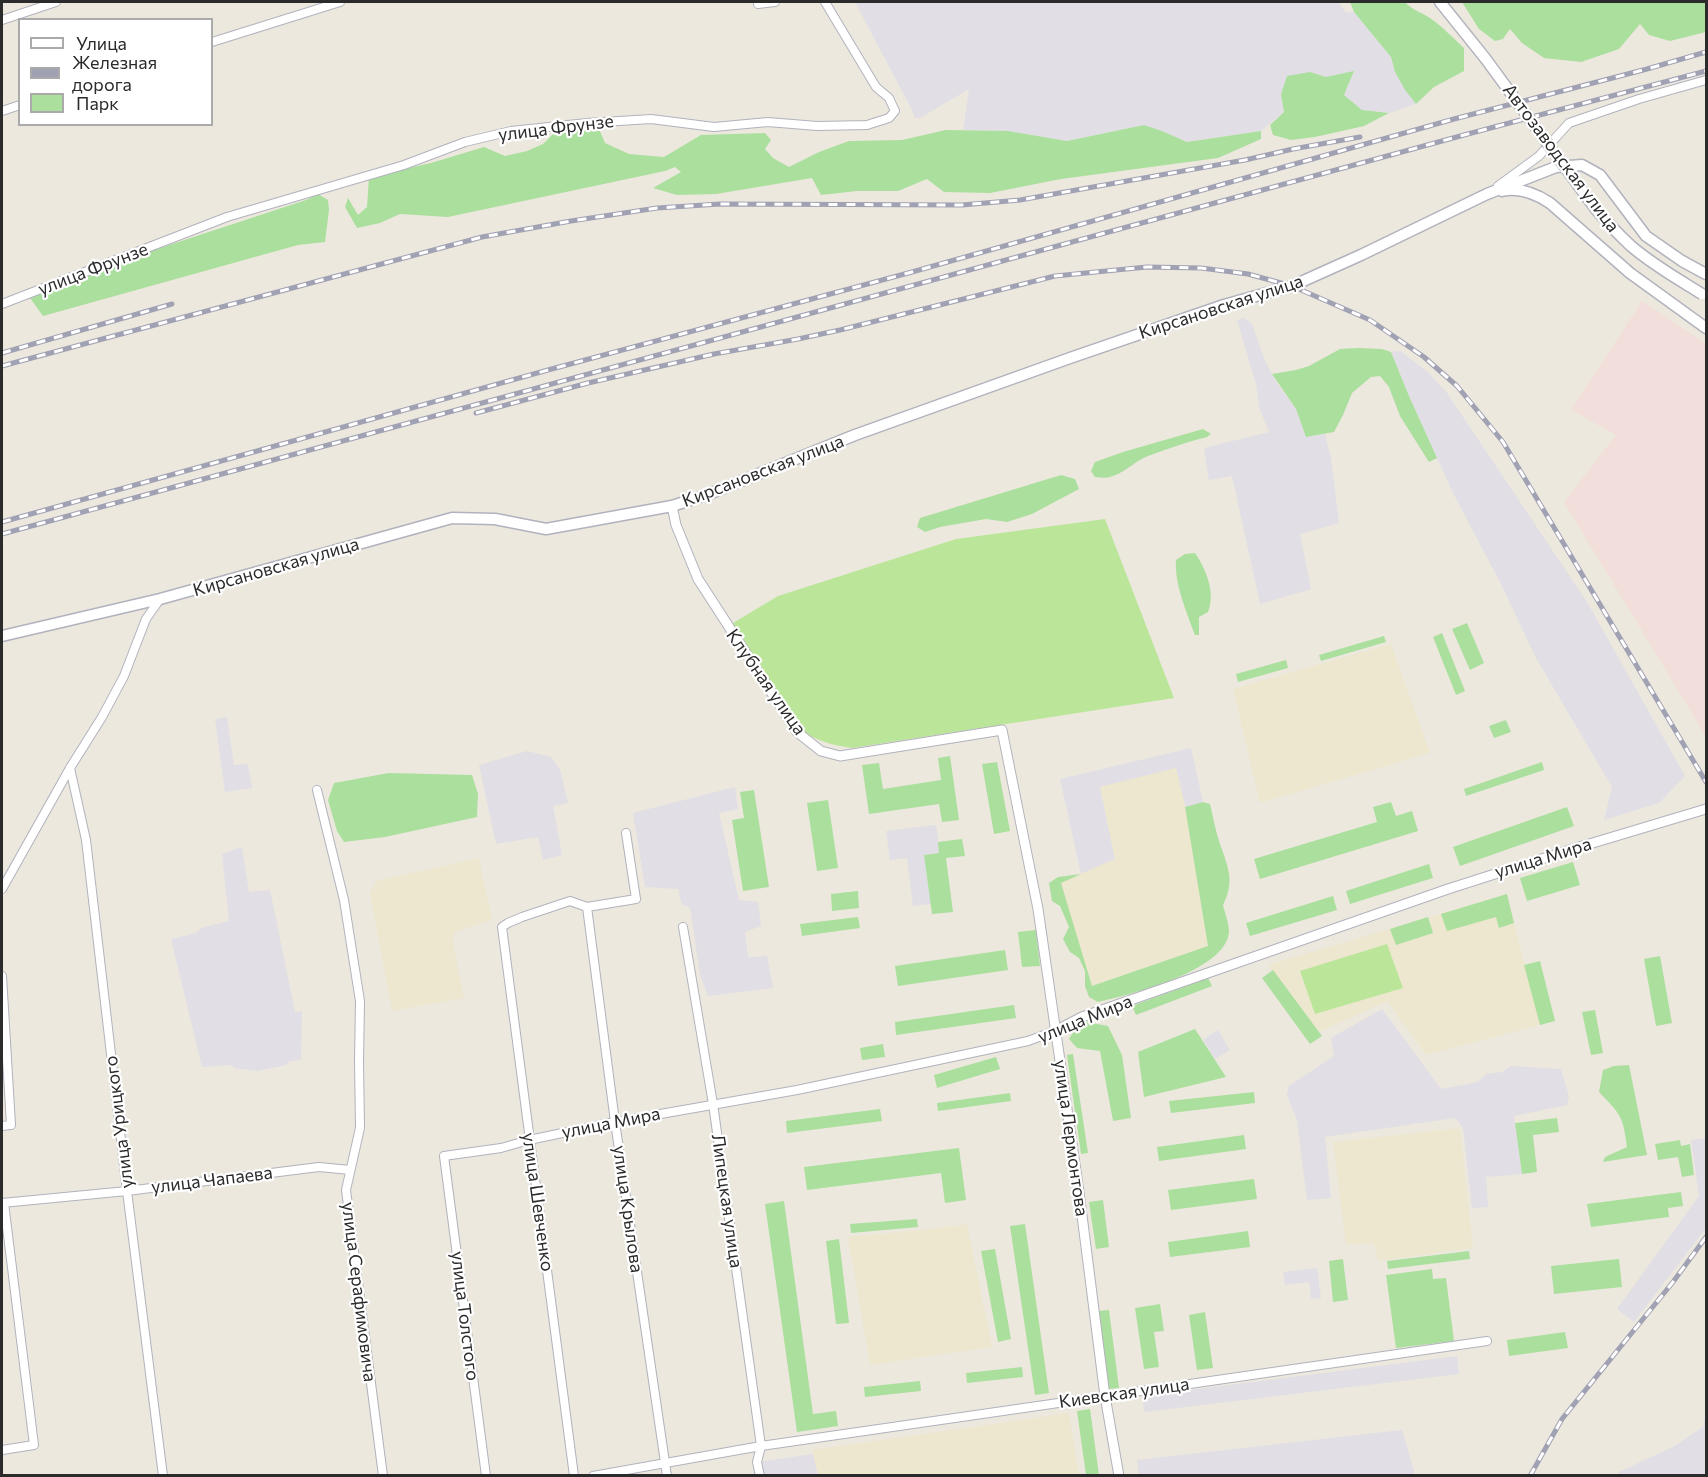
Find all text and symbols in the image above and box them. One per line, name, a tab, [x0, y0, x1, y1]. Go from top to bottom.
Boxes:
legend	[18, 18, 213, 126]
text: Улица	[76, 32, 127, 54]
text: Железная дорога	[72, 51, 157, 95]
street label: Автозаводская улица	[1498, 80, 1624, 236]
text: Парк	[76, 92, 119, 114]
street label: улица Фрунзе	[497, 110, 615, 146]
street label: улица Фрунзе	[35, 238, 151, 300]
street label: Кирсановская улица	[1136, 270, 1306, 344]
street label: Кирсановская улица	[679, 430, 847, 512]
street label: Кирсановская улица	[190, 533, 362, 601]
street label: Клубная улица	[721, 625, 811, 739]
street label: улица Мира	[1492, 833, 1594, 883]
street label: улица Мира	[1035, 990, 1135, 1048]
street label: улица Урицкого	[100, 1054, 138, 1190]
street label: улица Лермонтова	[1049, 1058, 1093, 1218]
street label: улица Мира	[560, 1103, 662, 1143]
street label: улица Шевченко	[518, 1131, 558, 1273]
street label: Липецкая улица	[707, 1133, 747, 1269]
street label: улица Крылова	[608, 1144, 648, 1274]
street label: улица Чапаева	[150, 1162, 274, 1198]
street label: улица Серафимовича	[337, 1201, 381, 1383]
street label: улица Толстого	[446, 1250, 484, 1382]
street label: Киевская улица	[1057, 1373, 1191, 1413]

